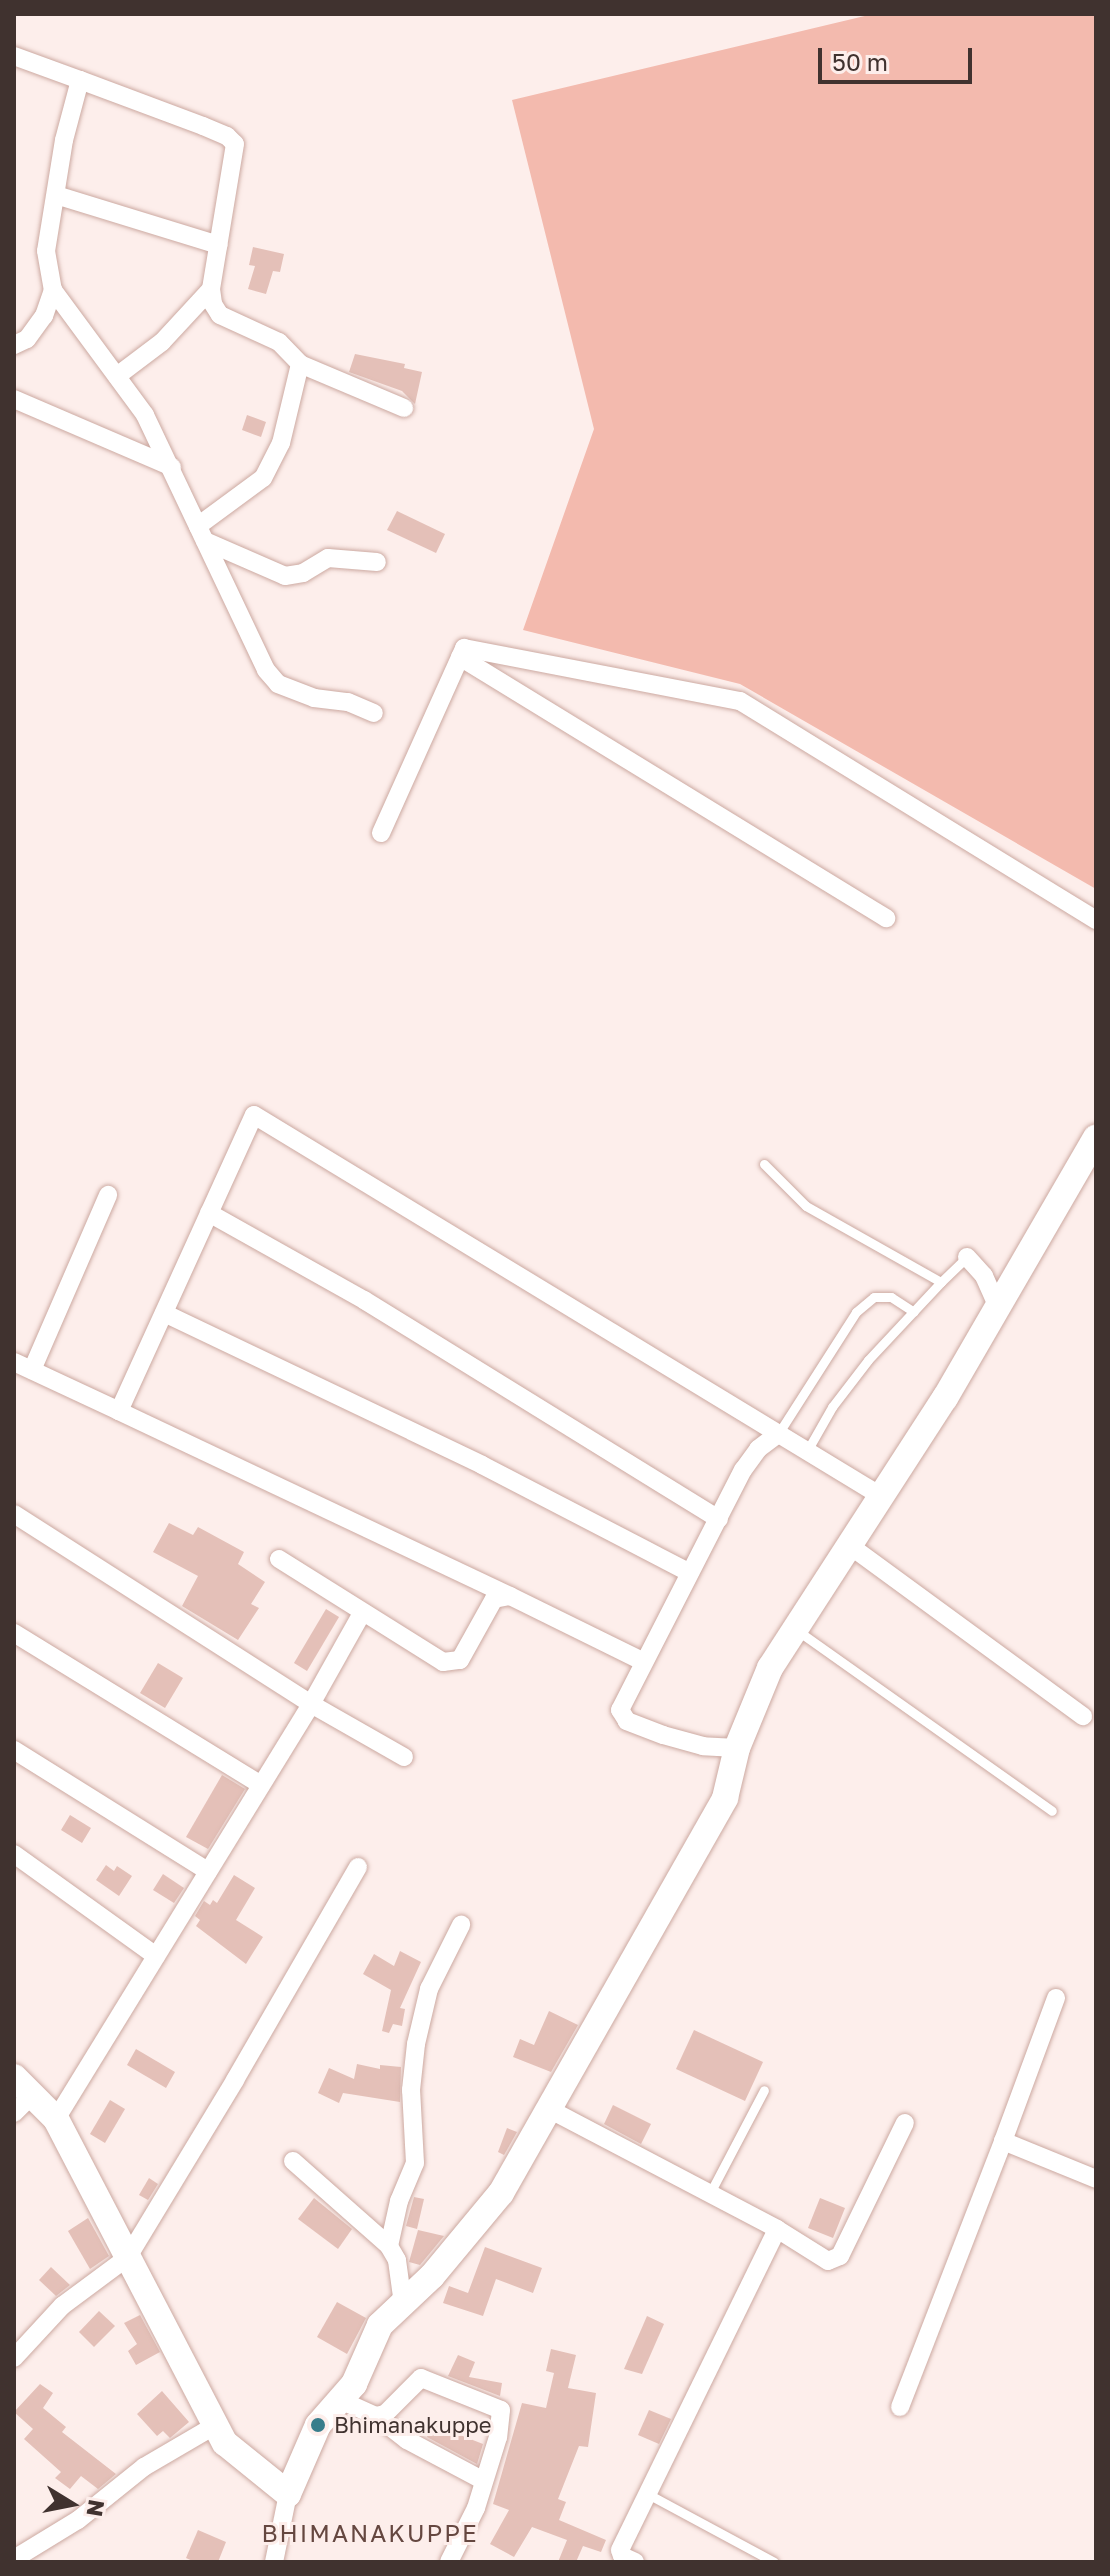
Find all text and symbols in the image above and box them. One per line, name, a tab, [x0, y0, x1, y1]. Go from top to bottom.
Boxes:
scale bar	[822, 32, 976, 82]
text: 50 m	[832, 47, 888, 76]
place label: Bhimanakuppe	[334, 2412, 492, 2438]
marker: Bhimanakuppe	[309, 2416, 327, 2434]
north arrow	[32, 2464, 112, 2544]
text: N	[81, 2498, 111, 2519]
district label: BHIMANAKUPPE	[261, 2519, 479, 2547]

